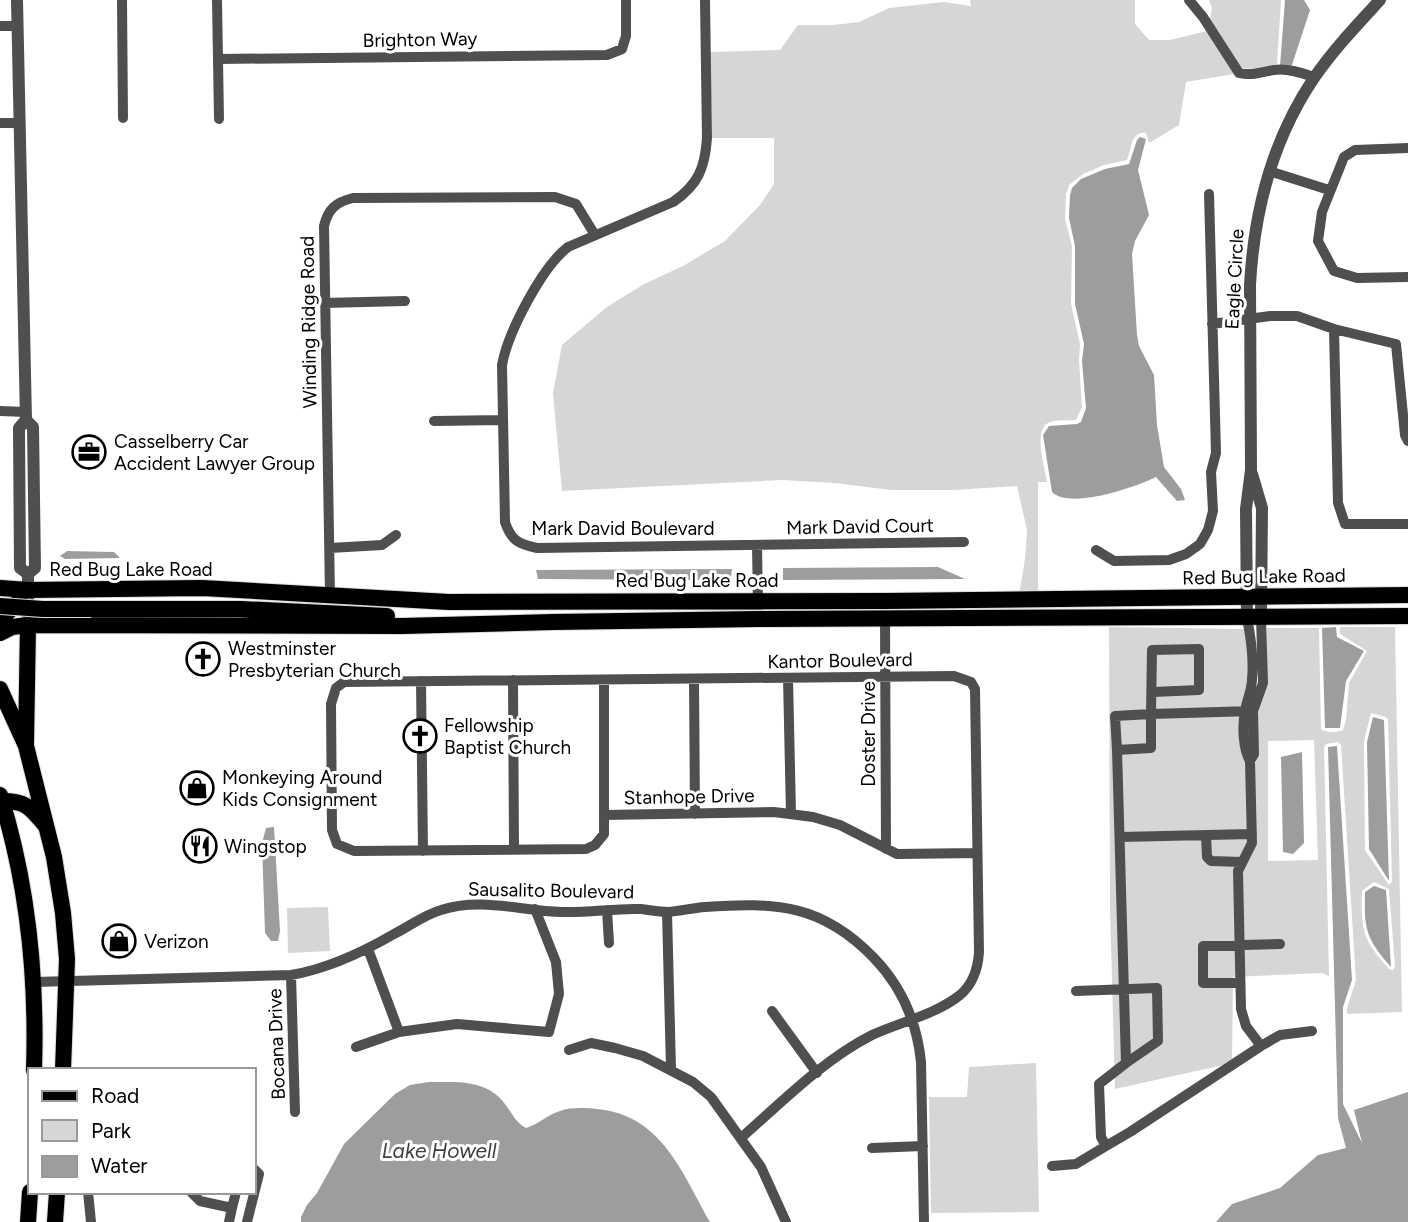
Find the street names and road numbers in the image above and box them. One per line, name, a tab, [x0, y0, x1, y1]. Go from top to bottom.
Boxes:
street label: Brighton Way	[362, 27, 478, 52]
street label: Eagle Circle	[1220, 228, 1249, 330]
street label: Winding Ridge Road	[295, 235, 322, 408]
street label: Mark David Court	[786, 514, 934, 539]
street label: Mark David Boulevard	[531, 517, 715, 540]
street label: Red Bug Lake Road	[49, 558, 213, 581]
street label: Red Bug Lake Road	[1182, 564, 1346, 589]
street label: Red Bug Lake Road	[615, 569, 779, 592]
street label: Kantor Boulevard	[767, 648, 913, 673]
street label: Doster Drive	[857, 681, 880, 787]
street label: Stanhope Drive	[623, 784, 755, 809]
street label: Sausalito Boulevard	[468, 878, 634, 903]
street label: Bocana Drive	[263, 988, 290, 1100]

